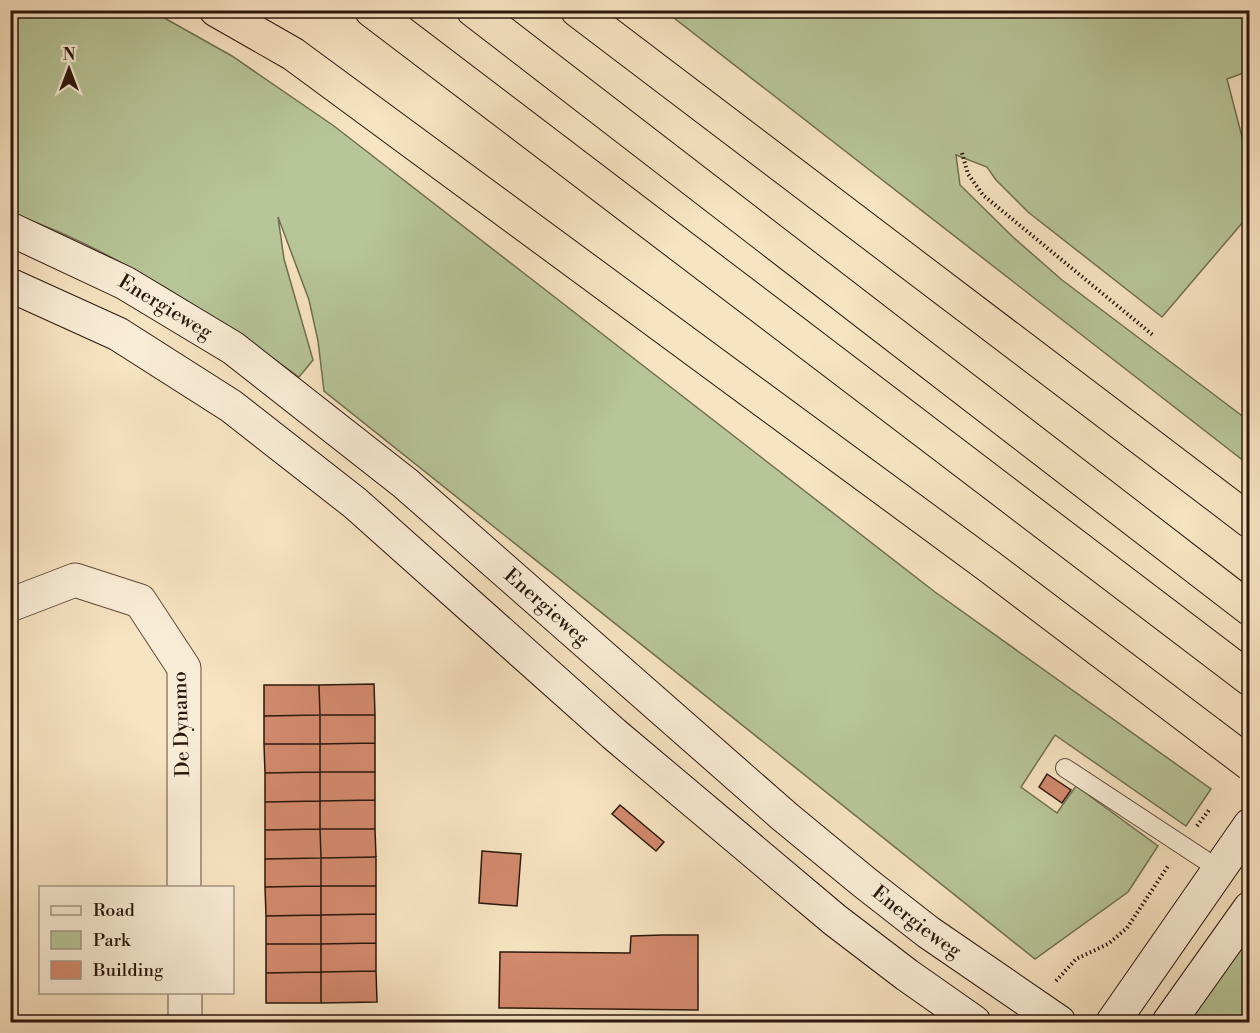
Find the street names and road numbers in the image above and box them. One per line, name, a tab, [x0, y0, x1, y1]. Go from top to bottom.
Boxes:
street label: Energieweg	[114, 269, 217, 345]
street label: Energieweg	[499, 563, 595, 652]
street label: De Dynamo	[168, 671, 196, 777]
street label: Energieweg	[867, 880, 967, 964]

